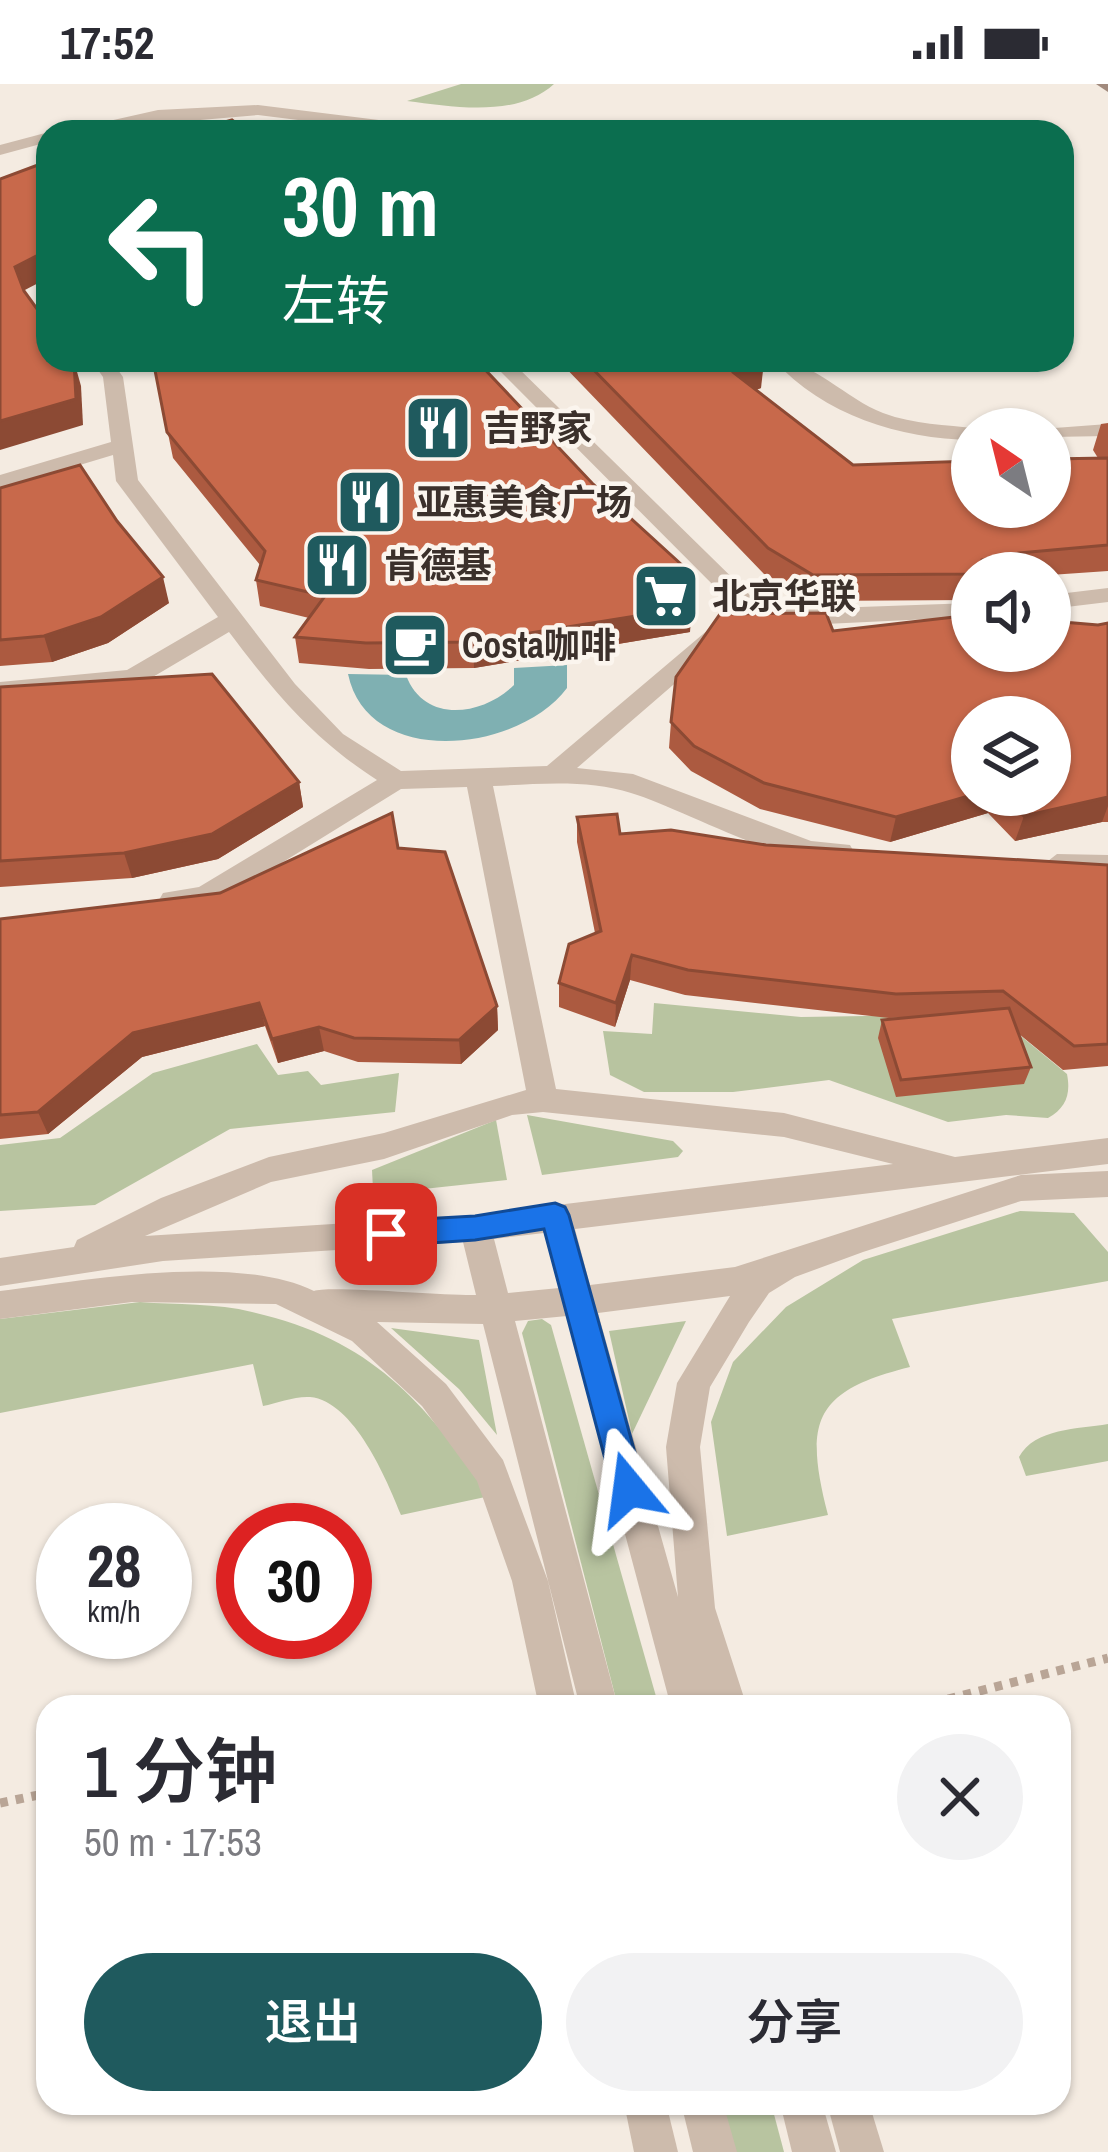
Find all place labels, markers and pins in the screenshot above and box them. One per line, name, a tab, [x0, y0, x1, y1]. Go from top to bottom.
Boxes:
restaurant icon: 吉野家	[403, 393, 473, 463]
place label: 吉野家	[484, 404, 592, 452]
restaurant icon: 亚惠美食广场	[335, 467, 405, 537]
place label: 亚惠美食广场	[416, 478, 632, 526]
restaurant icon: 肯德基	[302, 530, 372, 600]
place label: 肯德基	[384, 541, 492, 589]
supermarket icon: 北京华联	[631, 561, 701, 631]
place label: 北京华联	[712, 572, 856, 620]
cafe icon: Costa咖啡	[380, 610, 450, 680]
place label: Costa咖啡	[462, 621, 616, 669]
pin	[335, 1183, 437, 1285]

